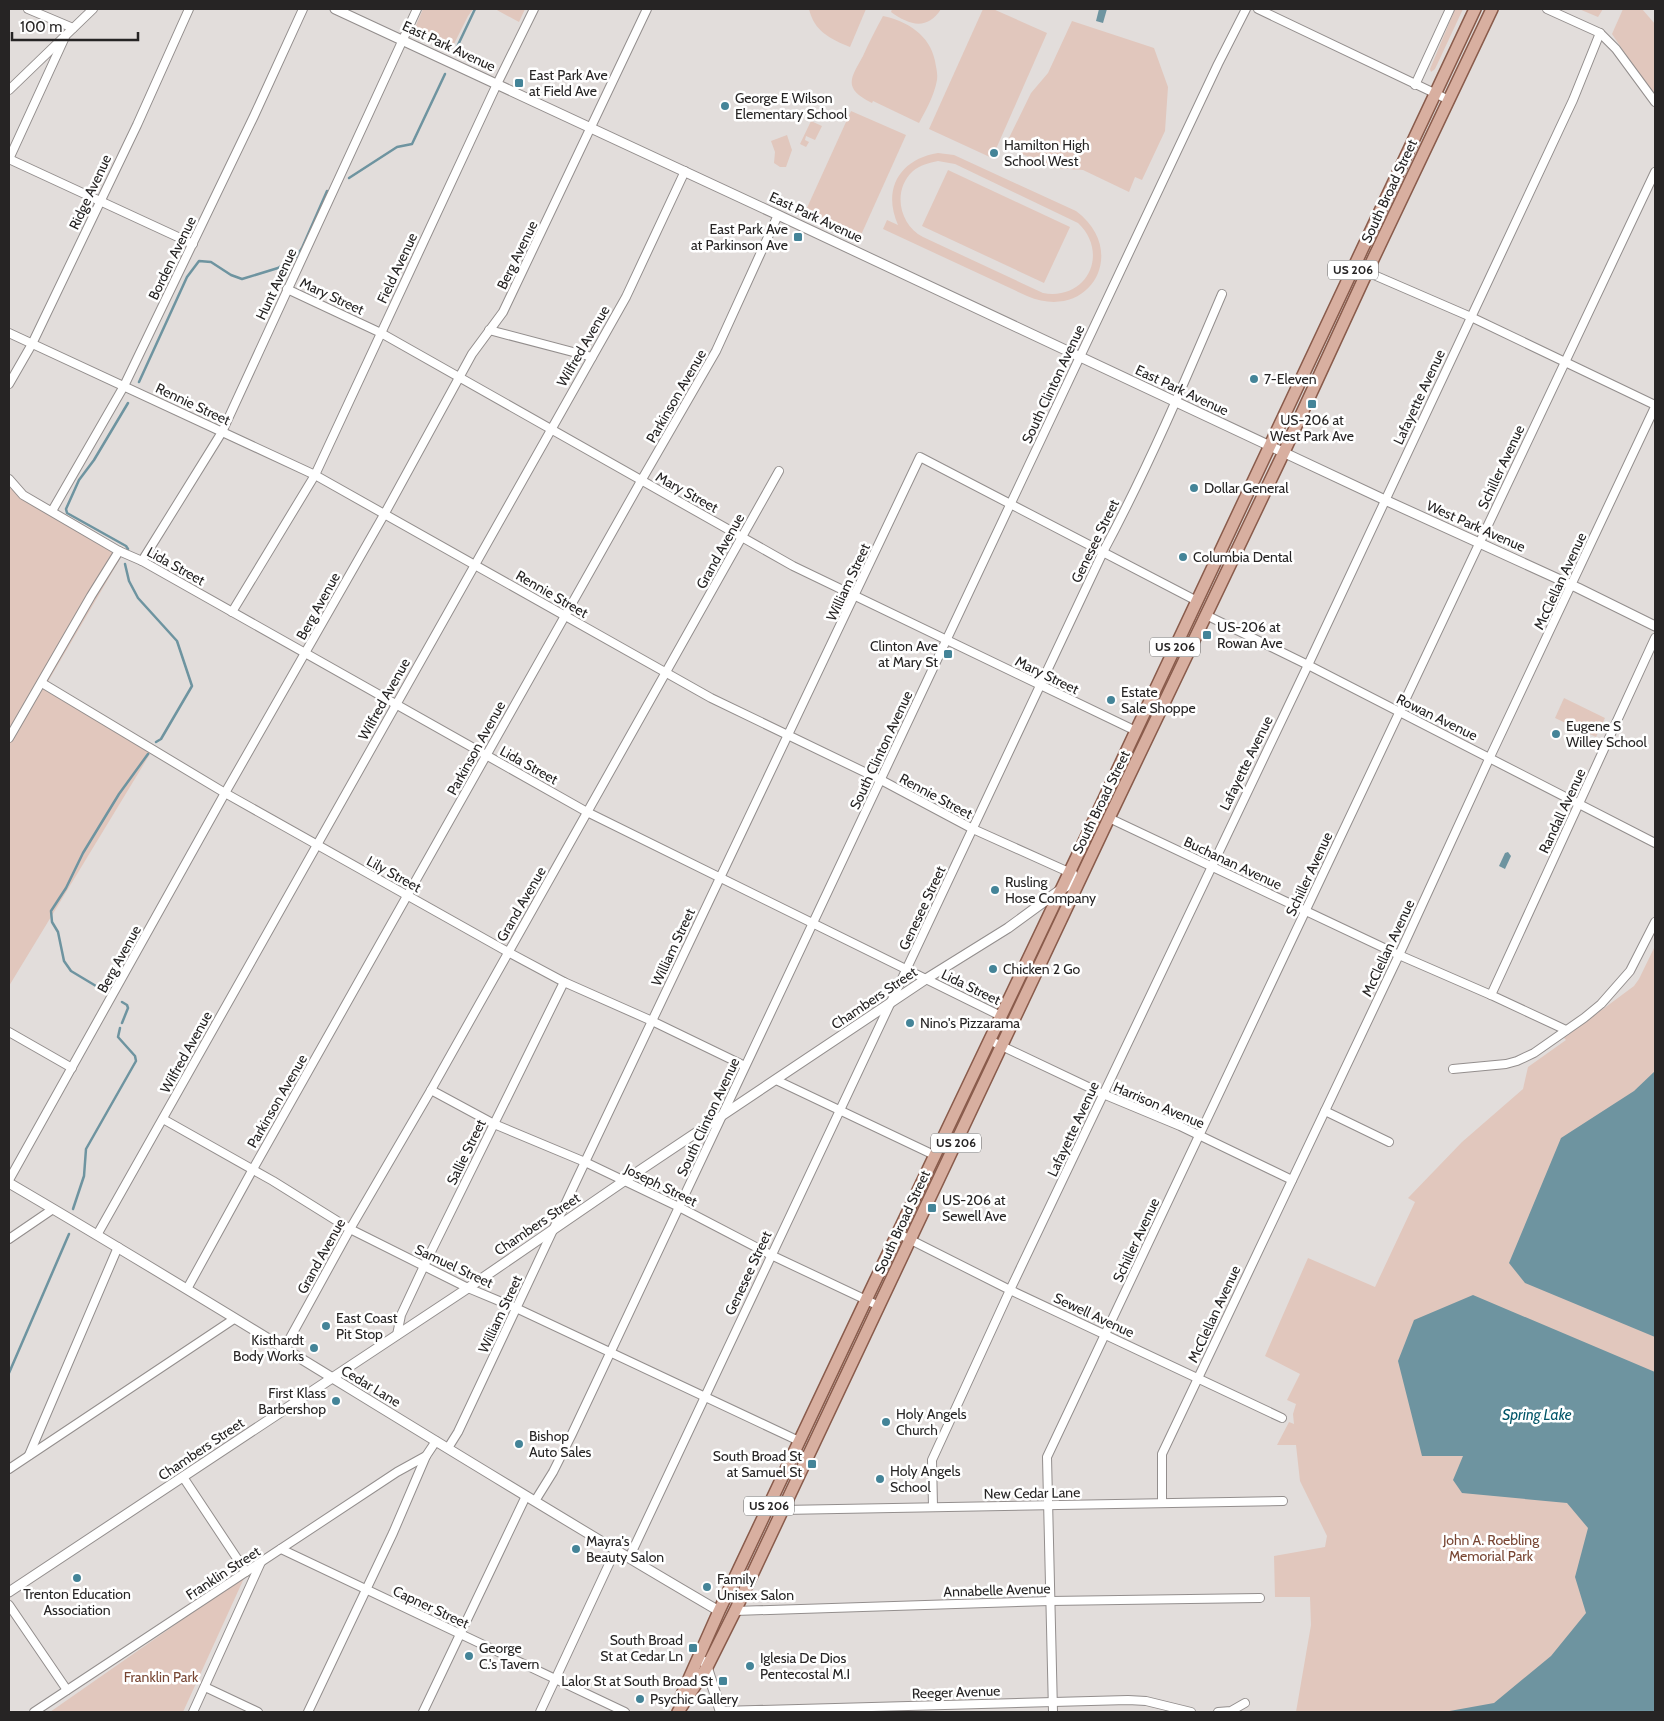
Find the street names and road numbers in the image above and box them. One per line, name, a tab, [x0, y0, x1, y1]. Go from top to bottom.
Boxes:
street label: East Park Avenue	[399, 17, 499, 75]
street label: South Broad Street	[1357, 136, 1421, 246]
street label: Ridge Avenue	[65, 152, 115, 232]
street label: East Park Avenue	[766, 188, 866, 246]
street label: Borden Avenue	[144, 213, 200, 303]
street label: Berg Avenue	[493, 218, 541, 292]
street label: Field Avenue	[373, 230, 421, 306]
street label: Hunt Avenue	[252, 245, 300, 323]
road number: US 206	[1328, 260, 1378, 280]
street label: Mary Street	[297, 273, 367, 319]
street label: Wilfred Avenue	[553, 302, 613, 390]
street label: South Clinton Avenue	[1018, 322, 1088, 446]
street label: Parkinson Avenue	[642, 346, 710, 446]
street label: Lafayette Avenue	[1389, 347, 1449, 447]
street label: East Park Avenue	[1132, 361, 1232, 419]
street label: Rennie Street	[153, 379, 233, 429]
street label: Schiller Avenue	[1474, 422, 1528, 512]
street label: Mary Street	[653, 467, 722, 517]
street label: Genesee Street	[1067, 496, 1123, 586]
street label: West Park Avenue	[1424, 496, 1528, 556]
street label: Grand Avenue	[692, 510, 748, 592]
street label: McClellan Avenue	[1530, 530, 1590, 632]
street label: William Street	[822, 540, 874, 624]
street label: Lida Street	[144, 543, 208, 589]
street label: Rennie Street	[513, 566, 591, 622]
street label: Berg Avenue	[292, 569, 344, 643]
road number: US 206	[1150, 638, 1200, 656]
street label: Mary Street	[1012, 652, 1082, 698]
street label: Wilfred Avenue	[354, 655, 414, 743]
street label: South Clinton Avenue	[846, 688, 916, 812]
street label: Rowan Avenue	[1394, 690, 1480, 744]
street label: Parkinson Avenue	[443, 698, 509, 798]
street label: Lafayette Avenue	[1215, 713, 1277, 813]
street label: Lida Street	[497, 742, 561, 788]
street label: South Broad Street	[1068, 747, 1134, 857]
street label: Randall Avenue	[1534, 766, 1590, 856]
street label: Rennie Street	[896, 769, 976, 823]
street label: Schiller Avenue	[1282, 829, 1336, 919]
street label: Buchanan Avenue	[1181, 832, 1285, 894]
street label: Lily Street	[364, 852, 425, 896]
street label: Grand Avenue	[492, 863, 550, 945]
street label: Genesee Street	[895, 863, 949, 953]
street label: McClellan Avenue	[1358, 897, 1418, 999]
street label: William Street	[647, 905, 699, 989]
street label: Berg Avenue	[93, 922, 145, 996]
street label: Chambers Street	[828, 963, 921, 1033]
street label: Lida Street	[938, 965, 1004, 1009]
street label: Wilfred Avenue	[156, 1008, 216, 1096]
street label: Parkinson Avenue	[243, 1051, 311, 1151]
street label: South Clinton Avenue	[673, 1055, 743, 1179]
street label: Harrison Avenue	[1111, 1078, 1207, 1132]
street label: Lafayette Avenue	[1043, 1079, 1103, 1179]
street label: Sallie Street	[442, 1116, 490, 1188]
road number: US 206	[931, 1134, 981, 1152]
street label: Joseph Street	[621, 1159, 700, 1210]
street label: South Broad Street	[870, 1167, 934, 1277]
street label: Chambers Street	[491, 1189, 584, 1259]
street label: Schiller Avenue	[1109, 1195, 1163, 1285]
street label: Grand Avenue	[293, 1215, 349, 1297]
street label: Genesee Street	[721, 1228, 775, 1318]
street label: Samuel Street	[412, 1240, 496, 1292]
street label: McClellan Avenue	[1184, 1263, 1244, 1365]
street label: William Street	[474, 1272, 526, 1356]
street label: Sewell Avenue	[1051, 1289, 1137, 1341]
street label: Cedar Lane	[338, 1361, 404, 1411]
street label: Chambers Street	[155, 1414, 248, 1484]
street label: New Cedar Lane	[984, 1483, 1080, 1503]
road number: US 206	[744, 1496, 794, 1515]
street label: Franklin Street	[182, 1542, 264, 1604]
street label: Annabelle Avenue	[943, 1579, 1051, 1601]
street label: Capner Street	[390, 1582, 472, 1633]
street label: Reeger Avenue	[911, 1681, 1001, 1703]

